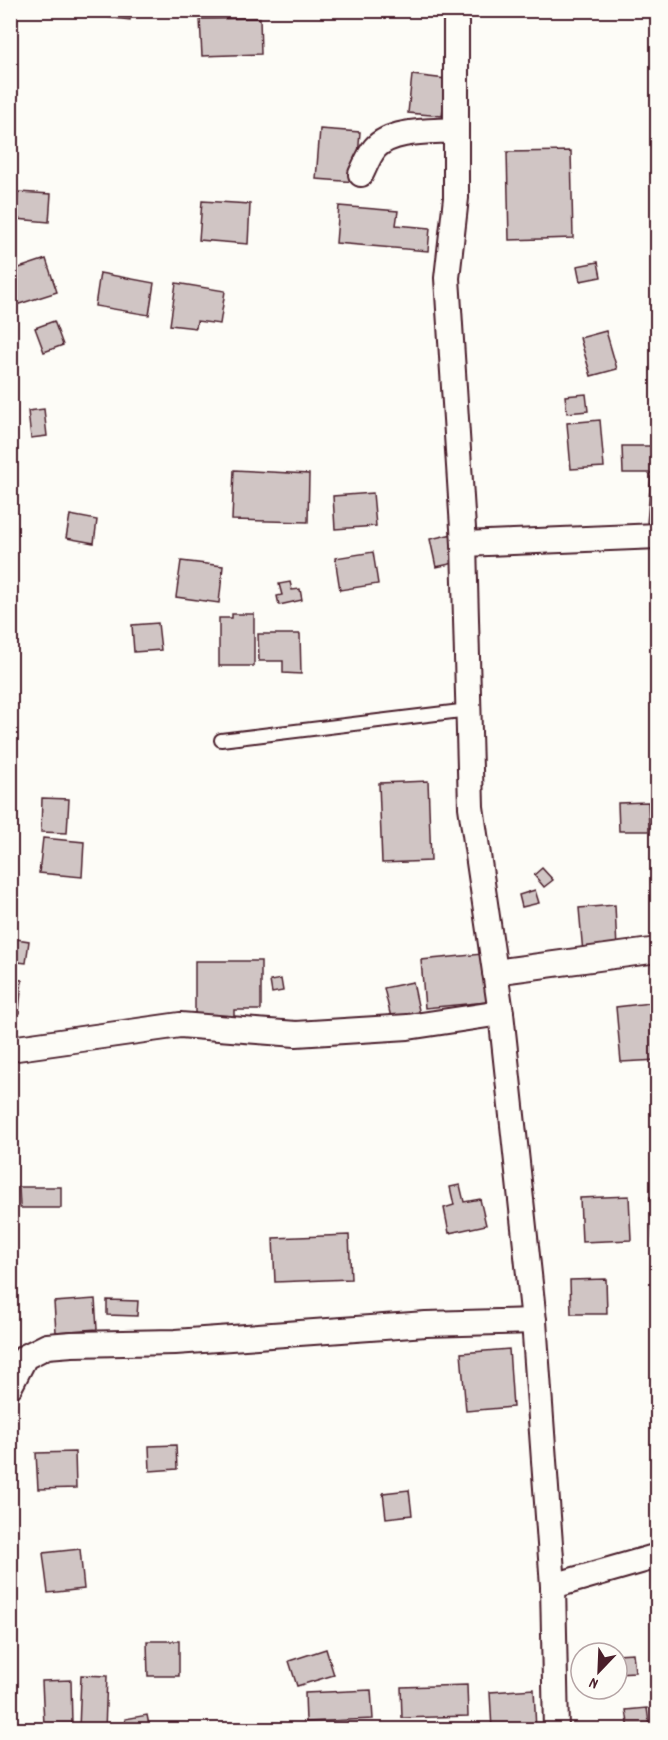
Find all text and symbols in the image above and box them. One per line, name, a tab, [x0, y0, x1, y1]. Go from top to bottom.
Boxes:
north arrow	[569, 1641, 629, 1701]
text: N	[586, 1670, 602, 1695]

